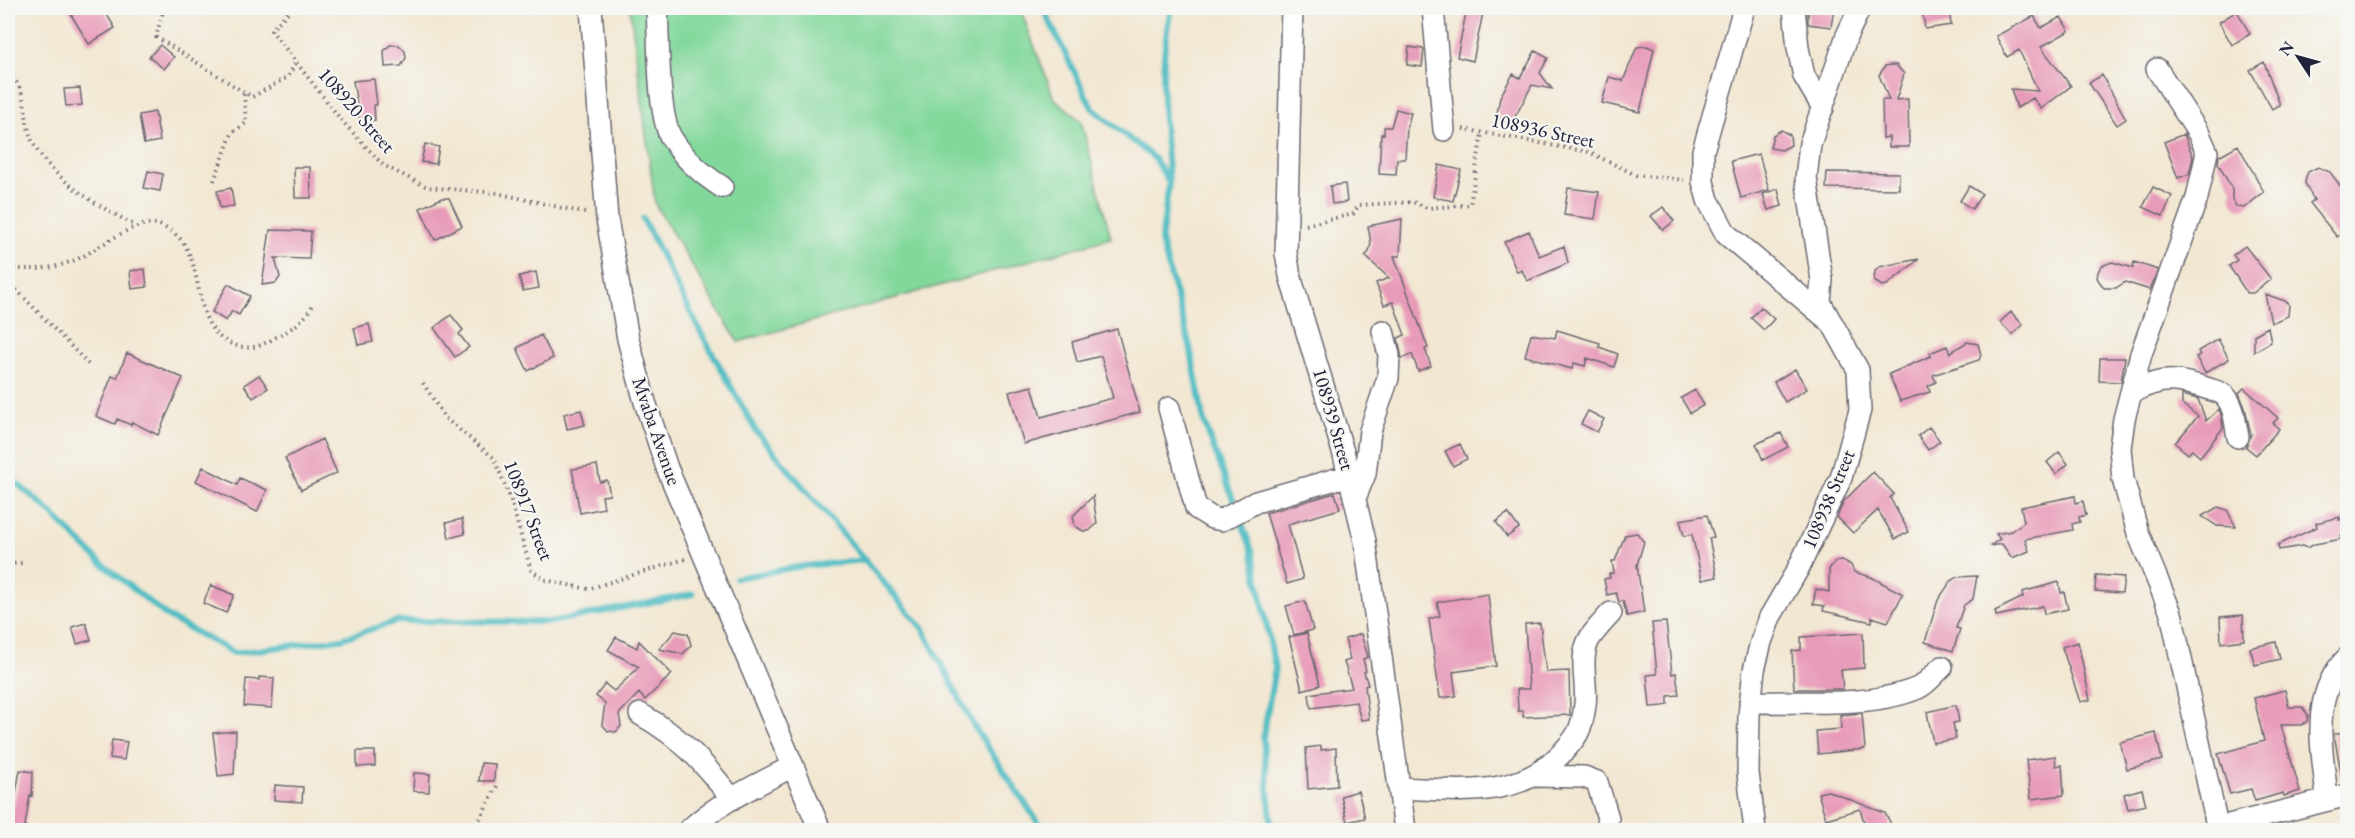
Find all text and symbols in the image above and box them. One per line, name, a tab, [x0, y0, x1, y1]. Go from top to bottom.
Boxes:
north arrow	[2268, 27, 2328, 87]
text: N	[2274, 37, 2299, 60]
street label: 108920 Street	[313, 62, 402, 159]
street label: 108936 Street	[1489, 106, 1598, 154]
street label: 108939 Street	[1307, 365, 1361, 474]
street label: Mvaba Avenue	[626, 373, 688, 489]
street label: 108938 Street	[1795, 445, 1861, 553]
street label: 108917 Street	[498, 456, 560, 565]

